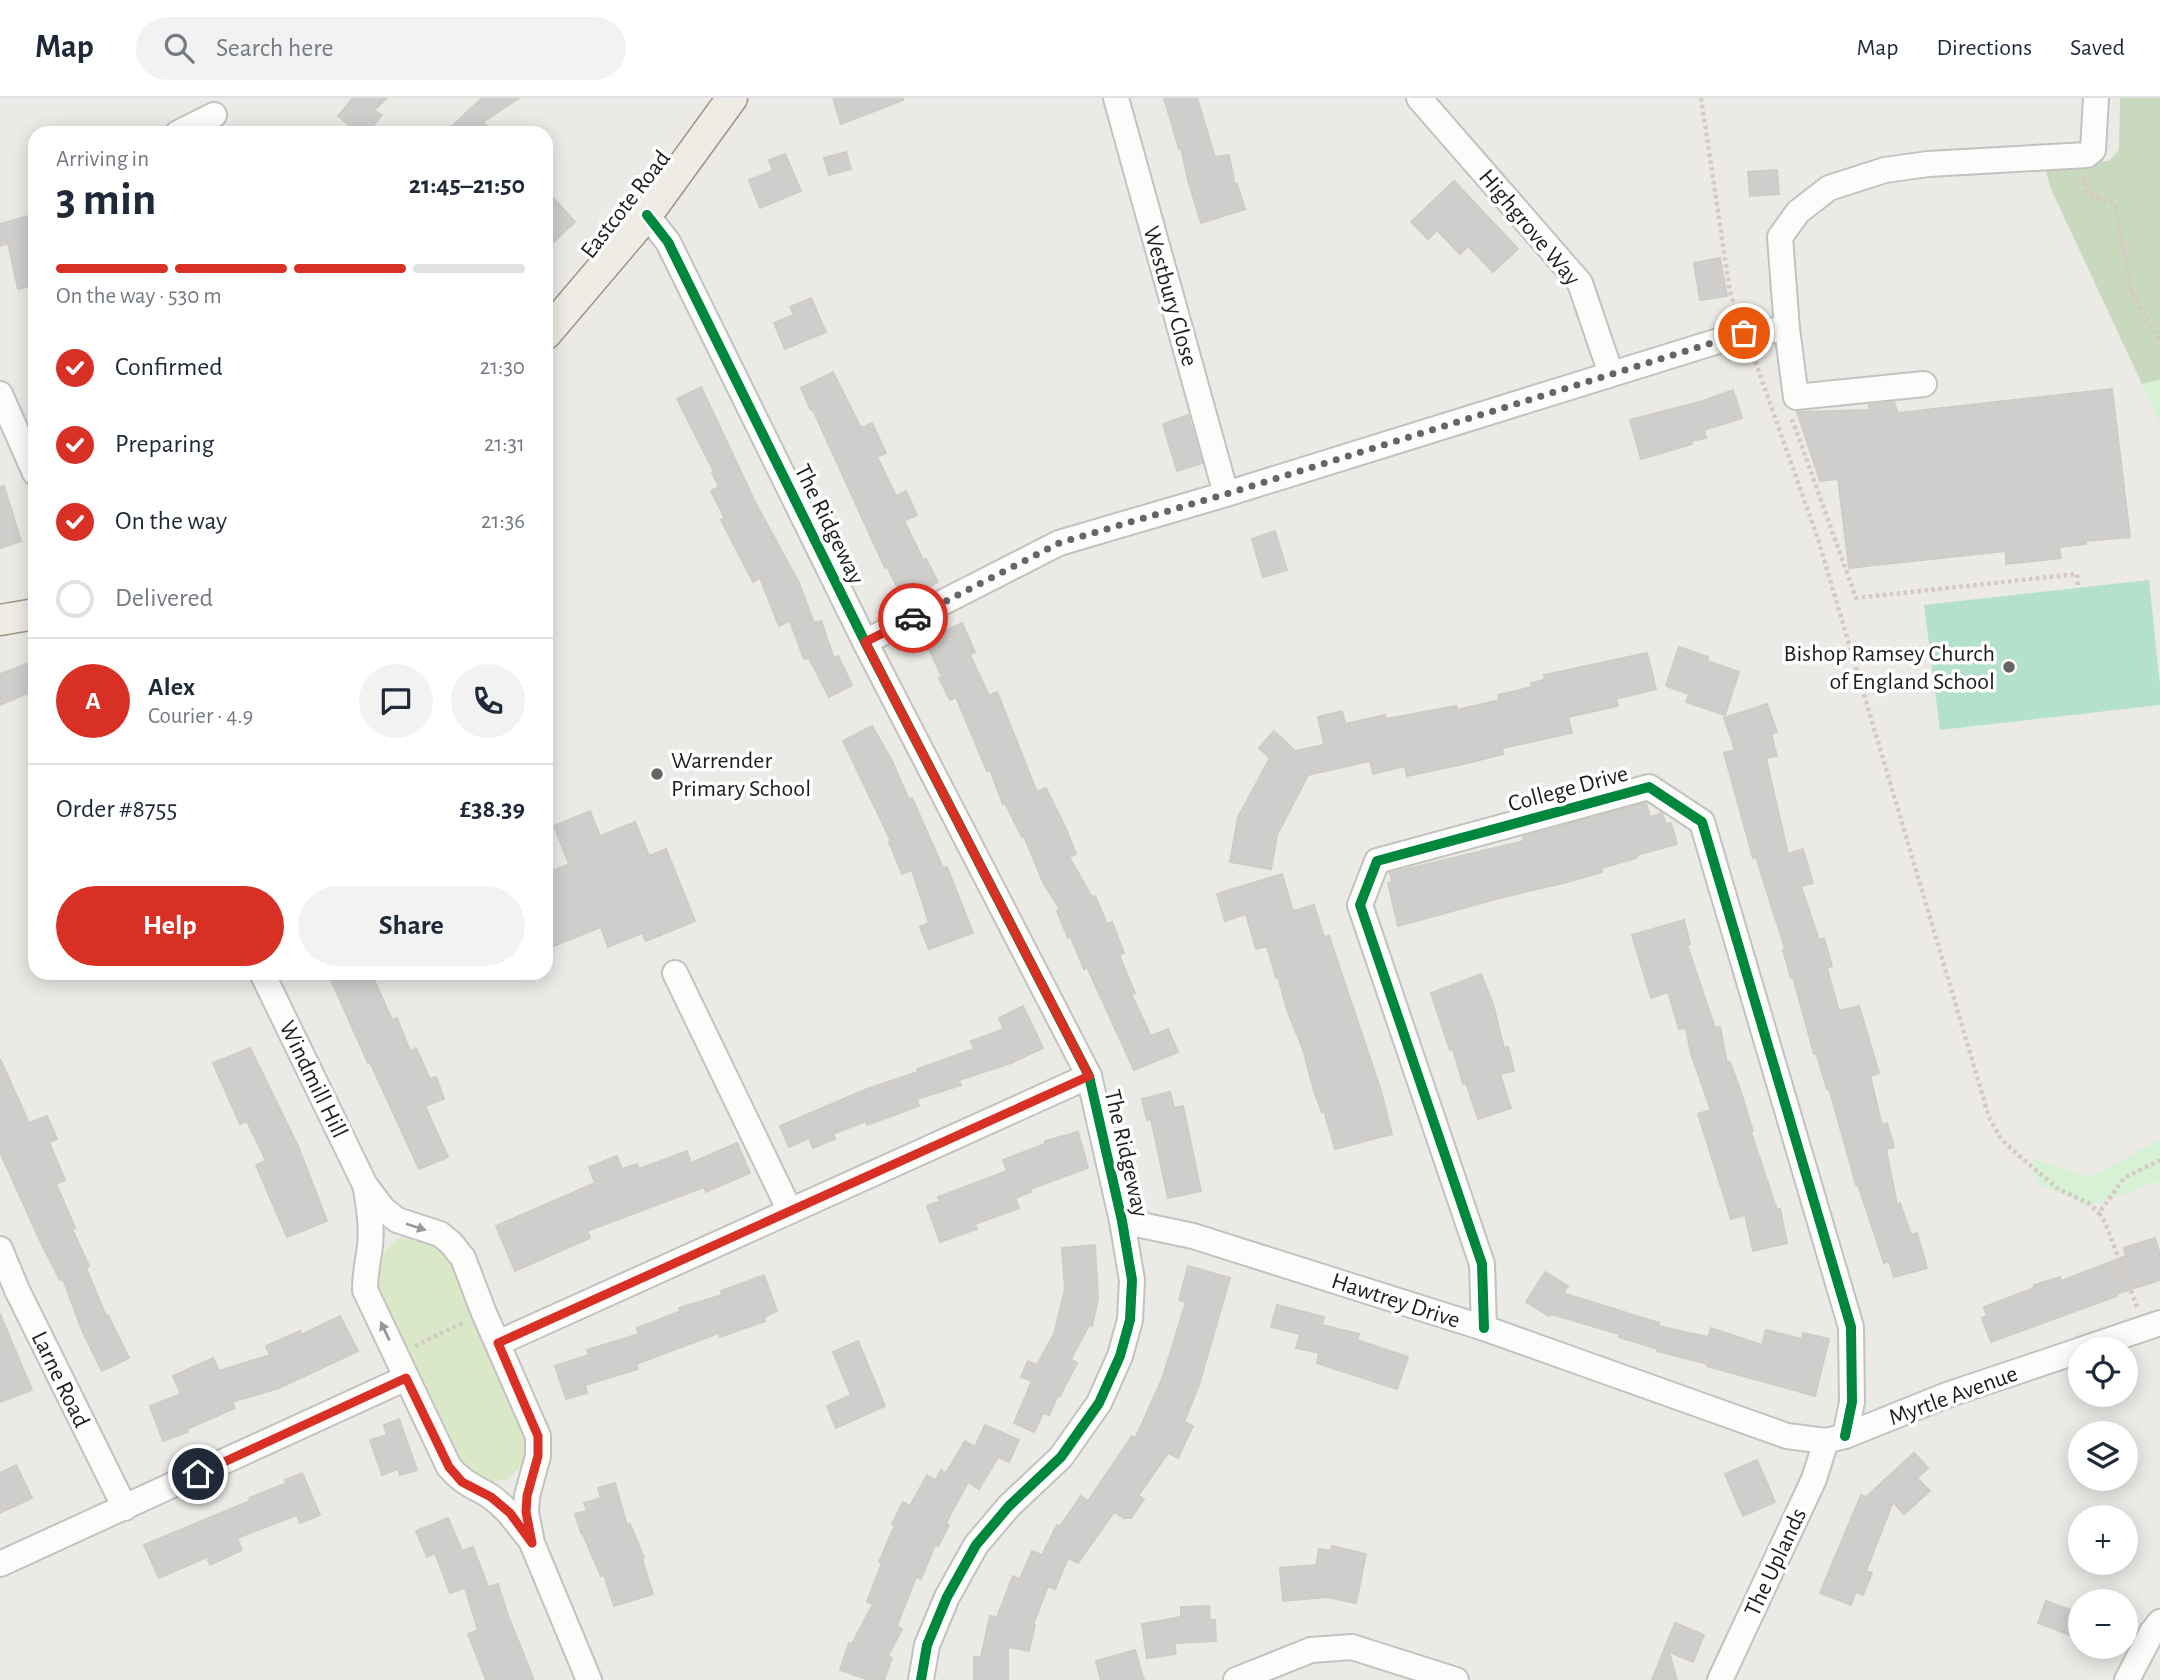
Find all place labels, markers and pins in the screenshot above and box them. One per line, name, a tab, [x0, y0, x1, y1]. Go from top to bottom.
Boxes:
pin	[1714, 303, 1774, 363]
place label: Bishop Ramsey Church of England School	[1784, 642, 1995, 694]
marker: Bishop Ramsey Church of England School	[2001, 659, 2017, 675]
place label: Warrender Primary School	[671, 749, 811, 801]
marker: Warrender Primary School	[649, 766, 665, 782]
pin	[168, 1444, 228, 1504]

